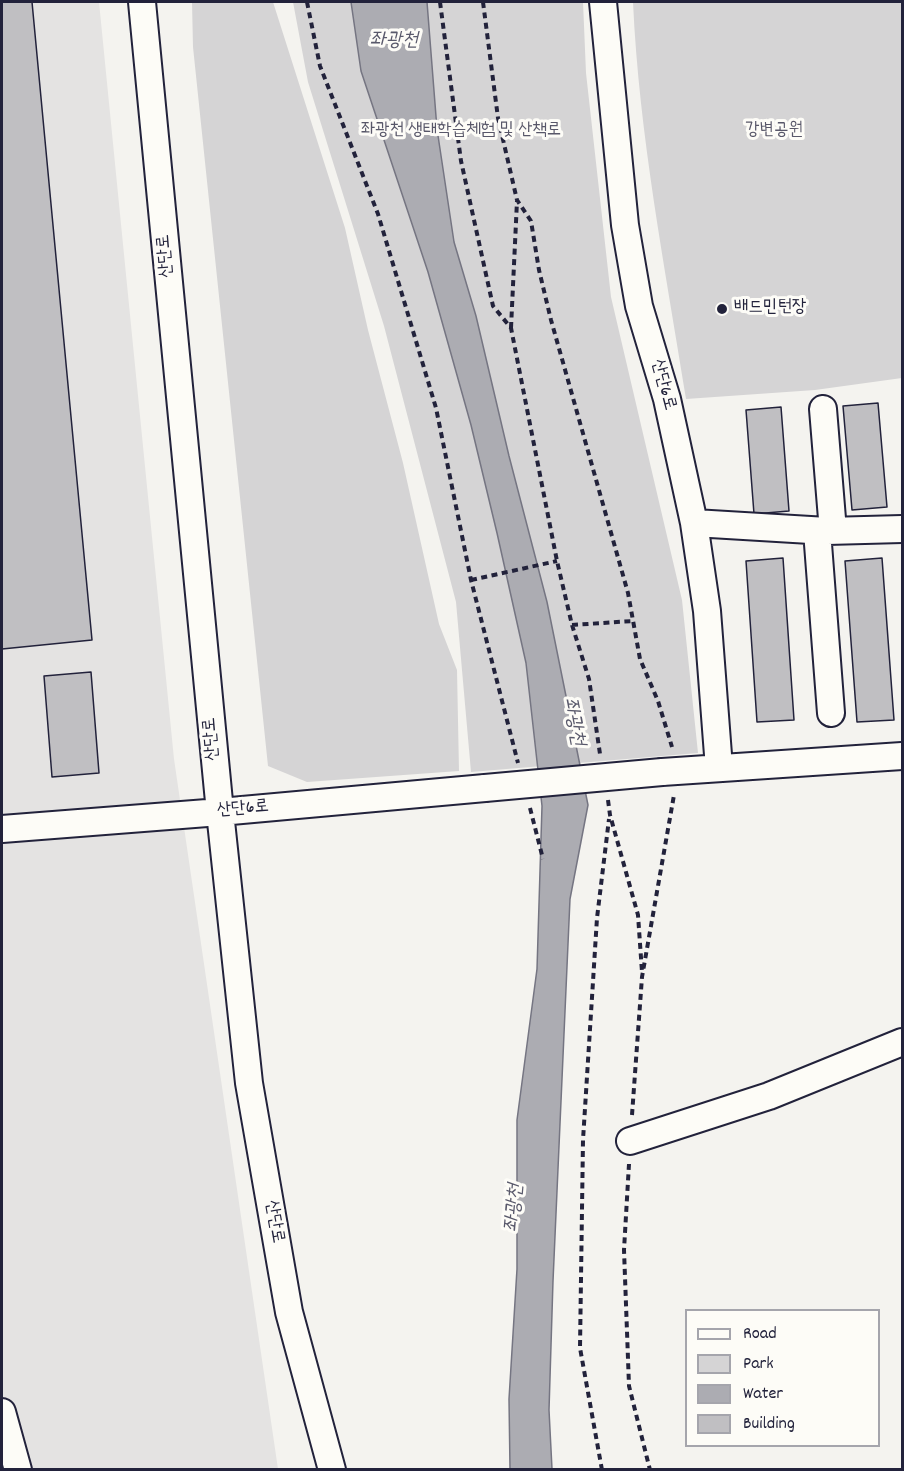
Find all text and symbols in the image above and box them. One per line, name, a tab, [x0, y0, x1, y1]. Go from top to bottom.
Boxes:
water label: 좌광천	[370, 30, 418, 54]
park label: 좌광천 생태학습체험 및 산책로	[361, 121, 561, 143]
park label: 강변공원	[745, 121, 803, 143]
street label: 산단로	[154, 233, 180, 279]
place label: 배드민턴장	[734, 298, 806, 320]
marker: 배드민턴장	[715, 302, 729, 316]
street label: 산단6로	[645, 357, 679, 413]
water label: 좌광천	[556, 696, 588, 748]
street label: 산단로	[200, 716, 226, 762]
street label: 산단6로	[216, 797, 270, 823]
water label: 좌광천	[502, 1183, 530, 1233]
street label: 산단로	[259, 1199, 287, 1245]
legend	[685, 1309, 880, 1447]
text: Road	[743, 1322, 777, 1347]
text: Park	[743, 1352, 774, 1377]
text: Water	[743, 1382, 783, 1407]
text: Building	[743, 1412, 795, 1437]

